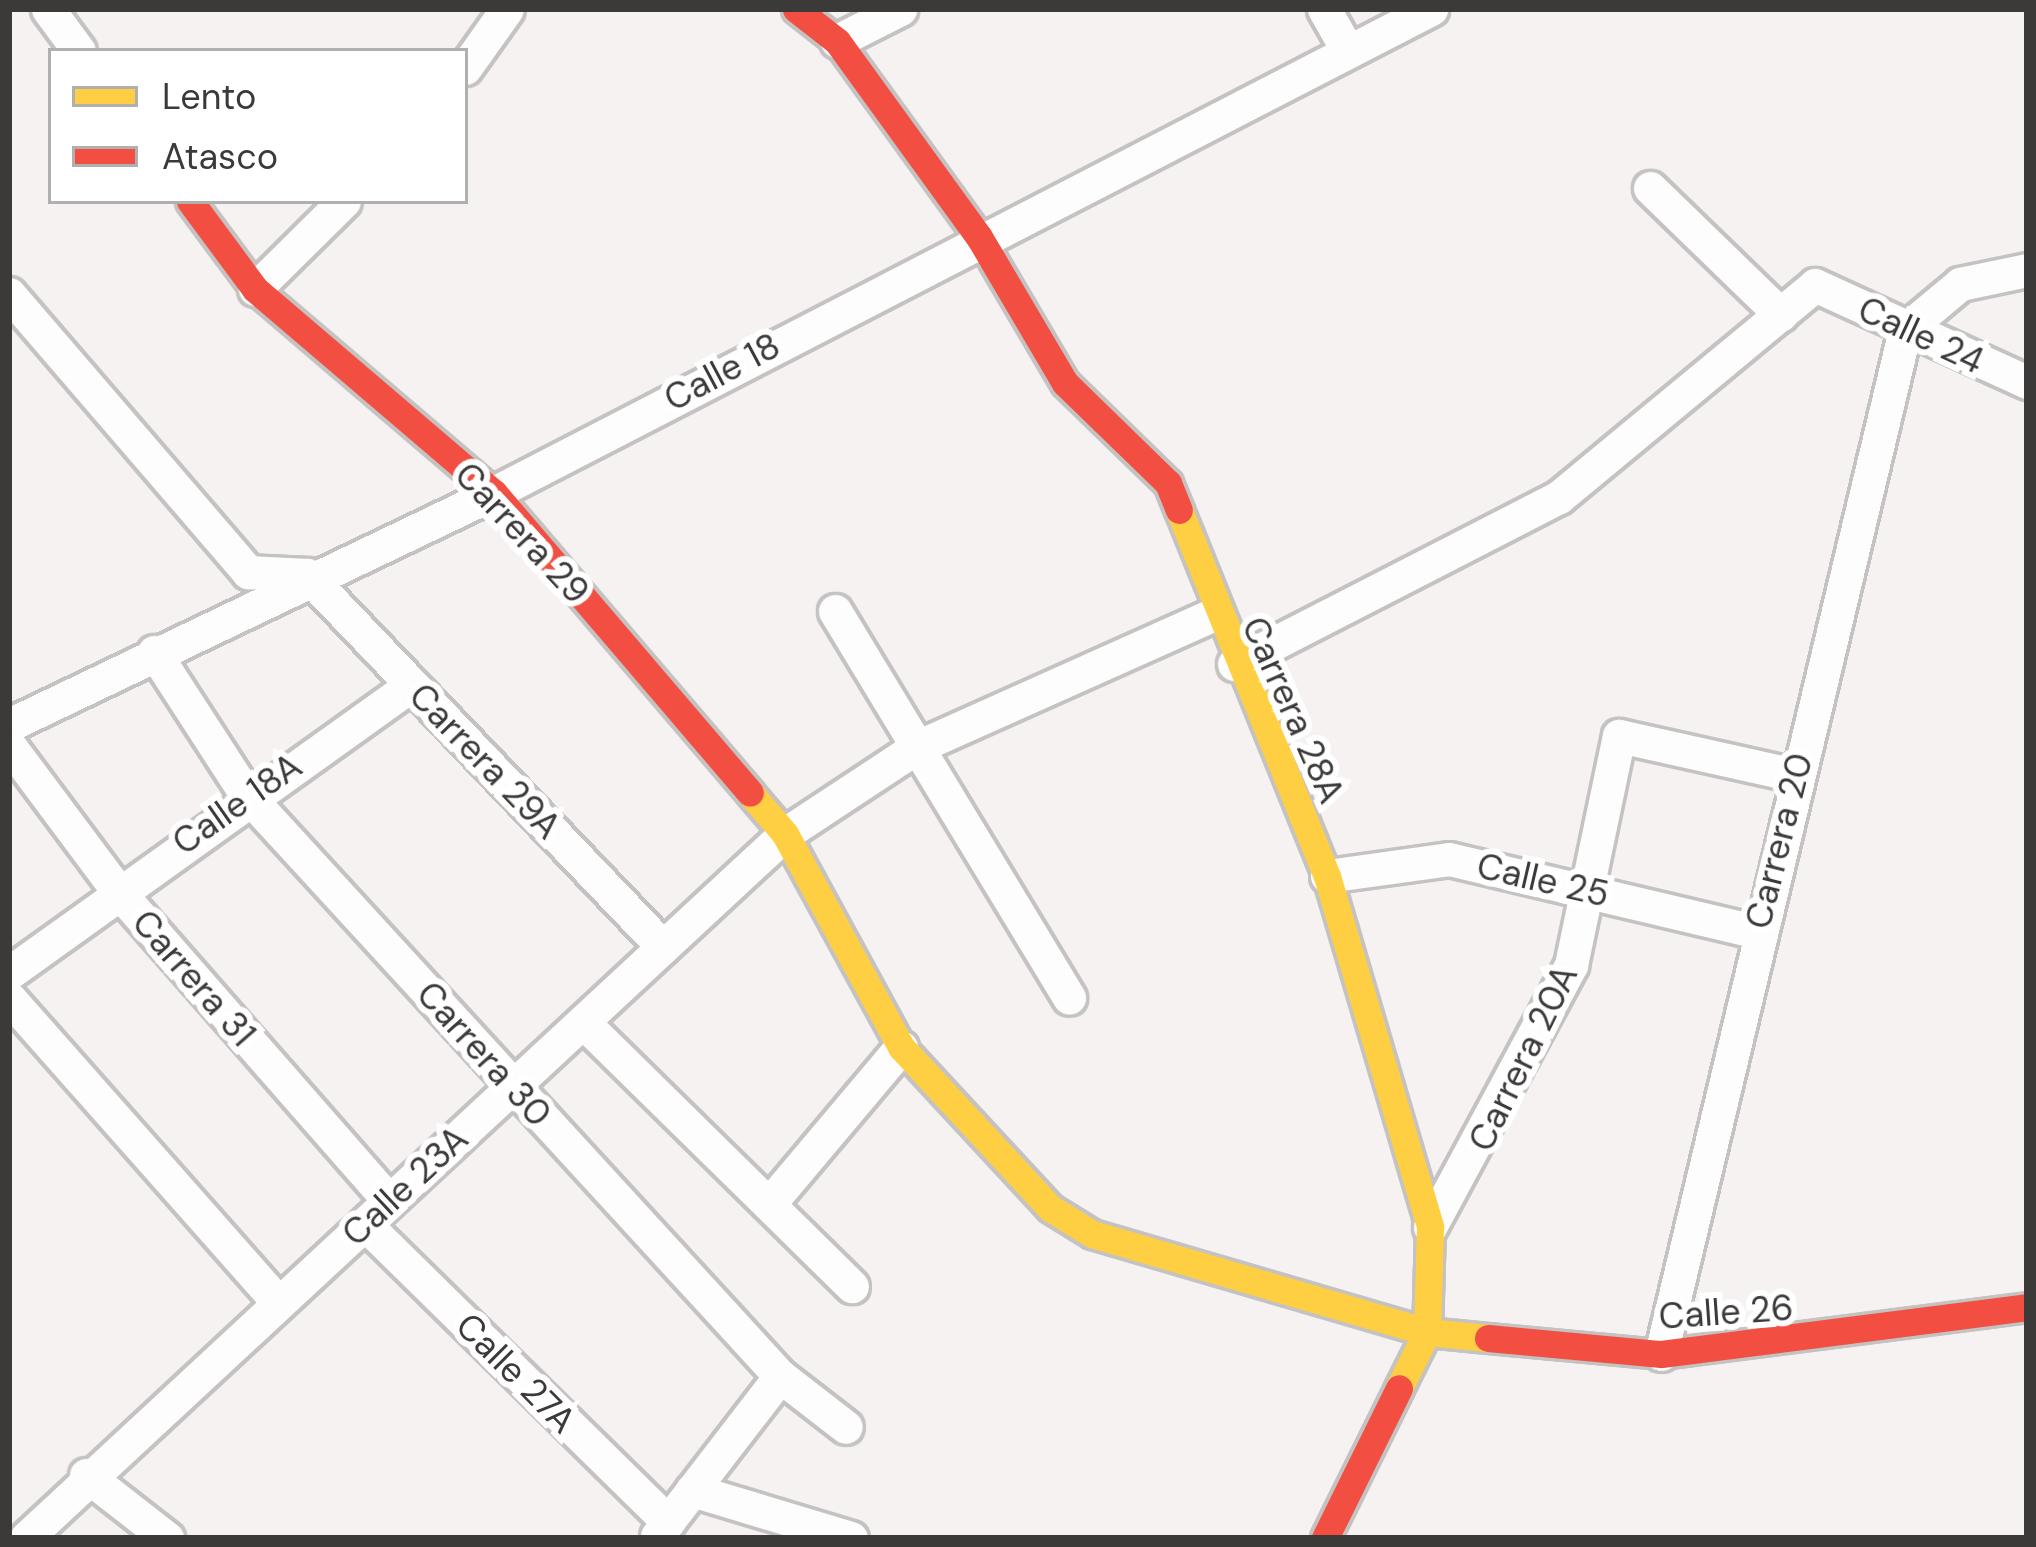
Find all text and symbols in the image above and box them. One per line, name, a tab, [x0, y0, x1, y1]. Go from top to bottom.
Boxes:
legend	[48, 48, 468, 204]
text: Lento	[162, 73, 256, 120]
text: Atasco	[162, 133, 278, 180]
street label: Calle 24	[1851, 287, 1991, 383]
street label: Calle 18	[657, 324, 787, 420]
street label: Carrera 29	[446, 453, 598, 613]
street label: Carrera 28A	[1233, 610, 1353, 810]
street label: Carrera 29A	[400, 674, 570, 848]
street label: Calle 18A	[164, 744, 310, 864]
street label: Carrera 20	[1736, 749, 1822, 933]
street label: Calle 25	[1473, 844, 1613, 916]
street label: Carrera 31	[123, 901, 265, 1055]
street label: Carrera 20A	[1459, 958, 1587, 1158]
street label: Carrera 30	[408, 973, 560, 1135]
street label: Calle 23A	[333, 1117, 477, 1255]
street label: Calle 26	[1657, 1286, 1795, 1338]
street label: Calle 27A	[447, 1304, 585, 1442]

